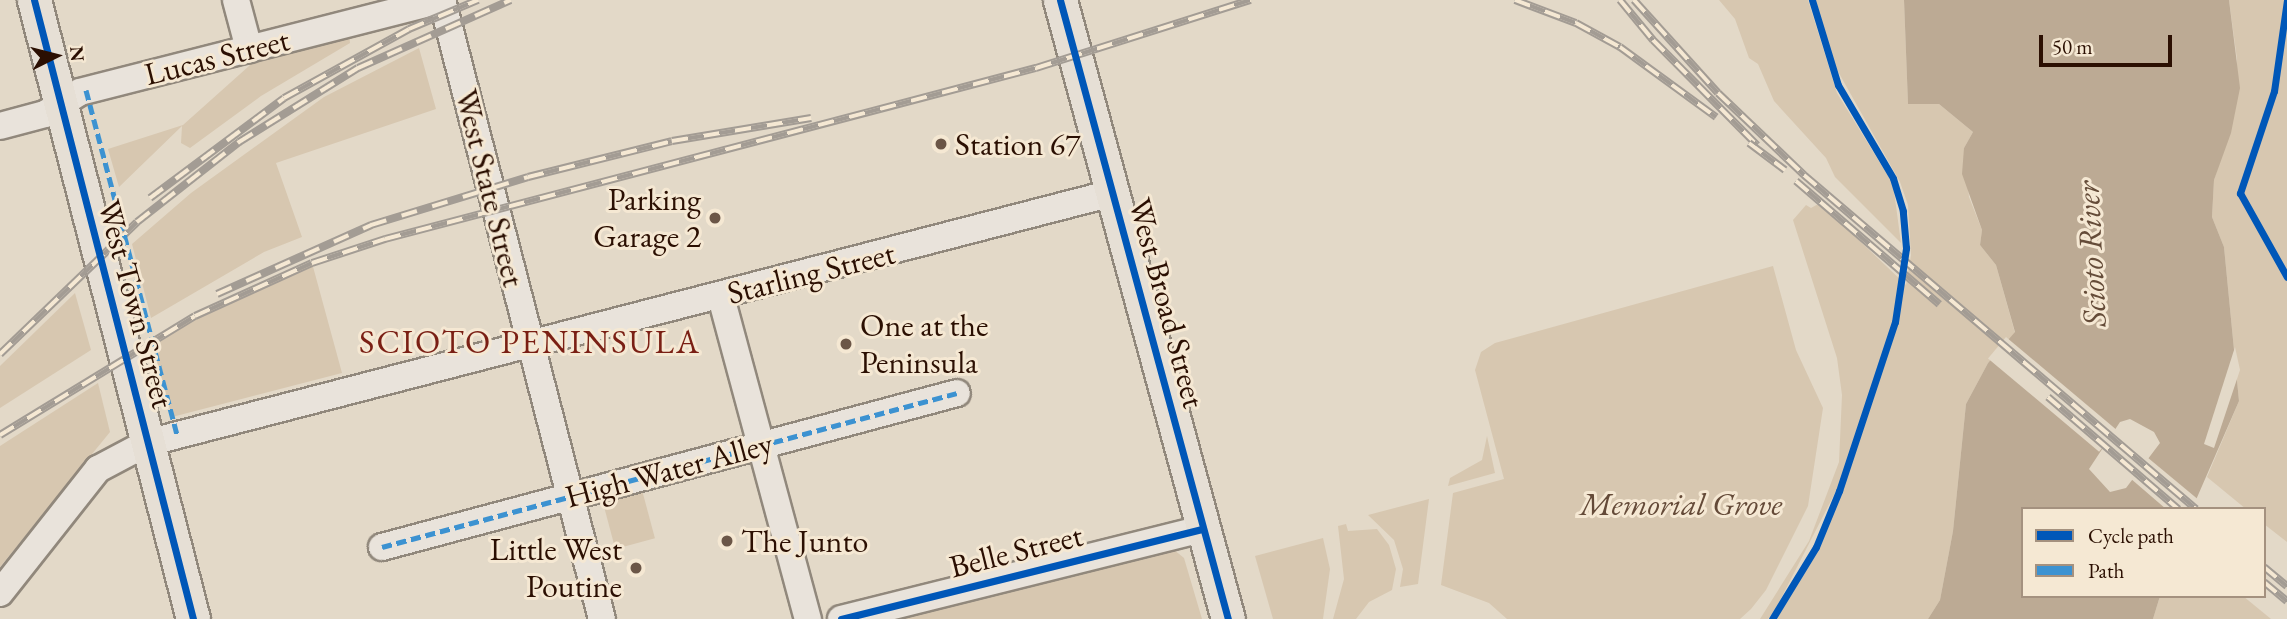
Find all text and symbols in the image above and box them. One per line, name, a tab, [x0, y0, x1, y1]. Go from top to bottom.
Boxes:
street label: Lucas Street	[141, 20, 293, 94]
north arrow	[21, 21, 91, 91]
scale bar	[2042, 21, 2175, 65]
text: 50 m	[2052, 33, 2093, 60]
text: N	[64, 45, 91, 63]
street label: West State Street	[447, 85, 533, 291]
place label: Station 67	[955, 125, 1080, 163]
marker: Station 67	[933, 136, 949, 152]
water label: Scioto River	[2067, 180, 2115, 328]
place label: Parking Garage 2	[593, 181, 701, 256]
street label: West Broad Street	[1121, 194, 1213, 412]
street label: West Town Street	[90, 196, 182, 412]
marker: Parking Garage 2	[707, 210, 723, 226]
street label: Starling Street	[723, 234, 899, 312]
place label: One at the Peninsula	[860, 307, 988, 382]
district label: SCIOTO PENINSULA	[361, 322, 699, 362]
marker: One at the Peninsula	[838, 336, 854, 352]
street label: High Water Alley	[561, 424, 777, 516]
park label: Memorial Grove	[1580, 485, 1782, 523]
legend	[2021, 507, 2266, 598]
street label: Belle Street	[945, 516, 1087, 586]
place label: The Junto	[741, 522, 868, 560]
text: Cycle path	[2088, 522, 2174, 549]
place label: Little West Poutine	[490, 531, 622, 606]
marker: The Junto	[719, 533, 735, 549]
text: Path	[2088, 557, 2124, 584]
marker: Little West Poutine	[628, 560, 644, 576]

